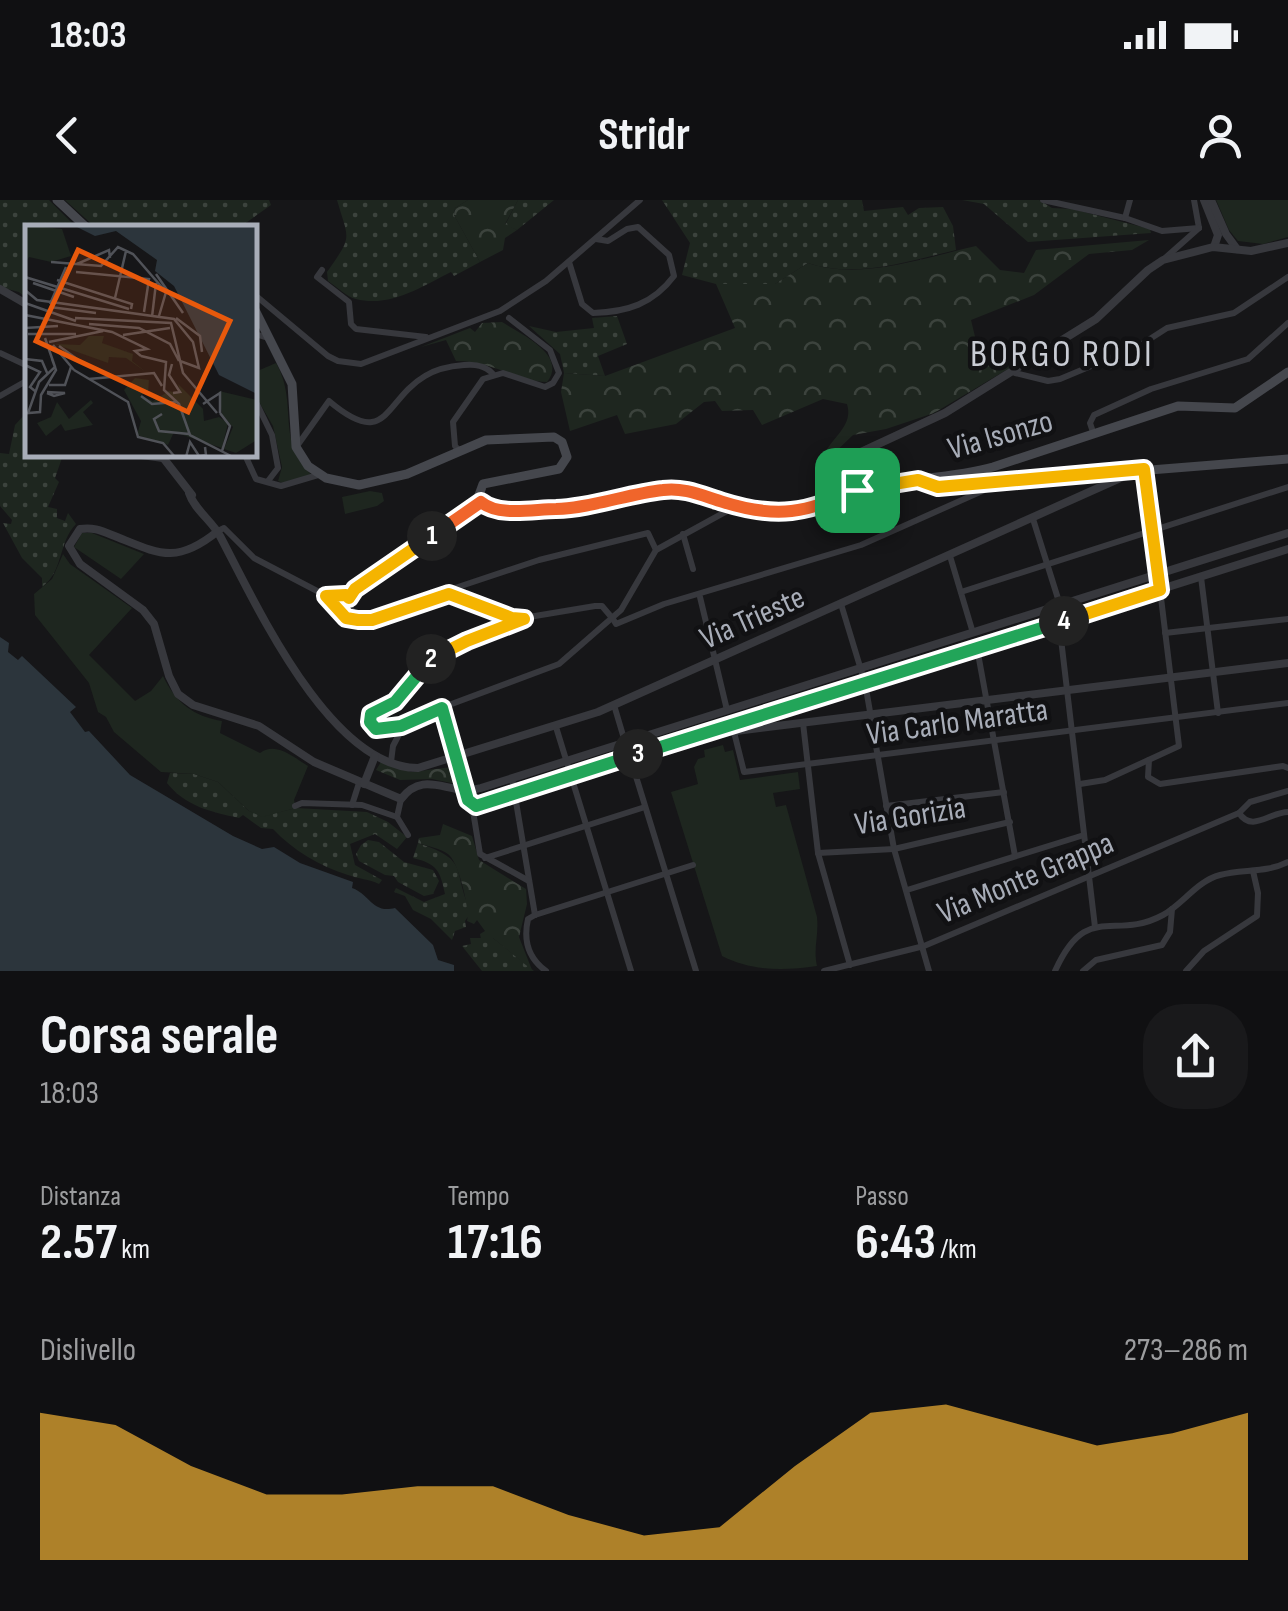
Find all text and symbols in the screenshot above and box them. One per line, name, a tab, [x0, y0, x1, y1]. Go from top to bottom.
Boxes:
text: 18:03	[50, 13, 126, 58]
icon: back	[40, 108, 95, 163]
text: Stridr	[598, 108, 690, 163]
icon: person	[1193, 108, 1248, 163]
inset map	[25, 225, 258, 458]
district label: BORGO RODI	[970, 332, 1154, 377]
street label: Via Isonzo	[944, 402, 1057, 469]
pin	[815, 448, 900, 533]
icon: arrive	[830, 463, 885, 518]
pin: 1	[407, 511, 457, 561]
text: 1	[427, 519, 437, 552]
street label: Via Trieste	[694, 578, 811, 659]
pin: 4	[1039, 596, 1089, 646]
text: 4	[1057, 604, 1071, 637]
pin: 2	[406, 634, 456, 684]
text: 2	[425, 642, 437, 675]
street label: Via Carlo Maratta	[864, 690, 1050, 754]
pin: 3	[613, 729, 663, 779]
text: 3	[632, 737, 644, 770]
street label: Via Gorizia	[852, 788, 969, 844]
street label: Via Monte Grappa	[932, 824, 1119, 933]
text: Corsa serale	[40, 1003, 279, 1070]
button: share	[1143, 1004, 1248, 1109]
text: 18:03	[40, 1074, 99, 1113]
text: Distanza	[40, 1180, 121, 1213]
text: Tempo	[448, 1180, 510, 1213]
text: Passo	[855, 1180, 909, 1213]
text: 2.57	[40, 1213, 117, 1273]
text: 17:16	[448, 1213, 543, 1273]
text: 6:43	[855, 1213, 936, 1273]
text: km	[117, 1233, 150, 1266]
text: /km	[936, 1233, 977, 1266]
text: Dislivello	[40, 1331, 136, 1370]
text: 273–286 m	[1124, 1331, 1248, 1370]

